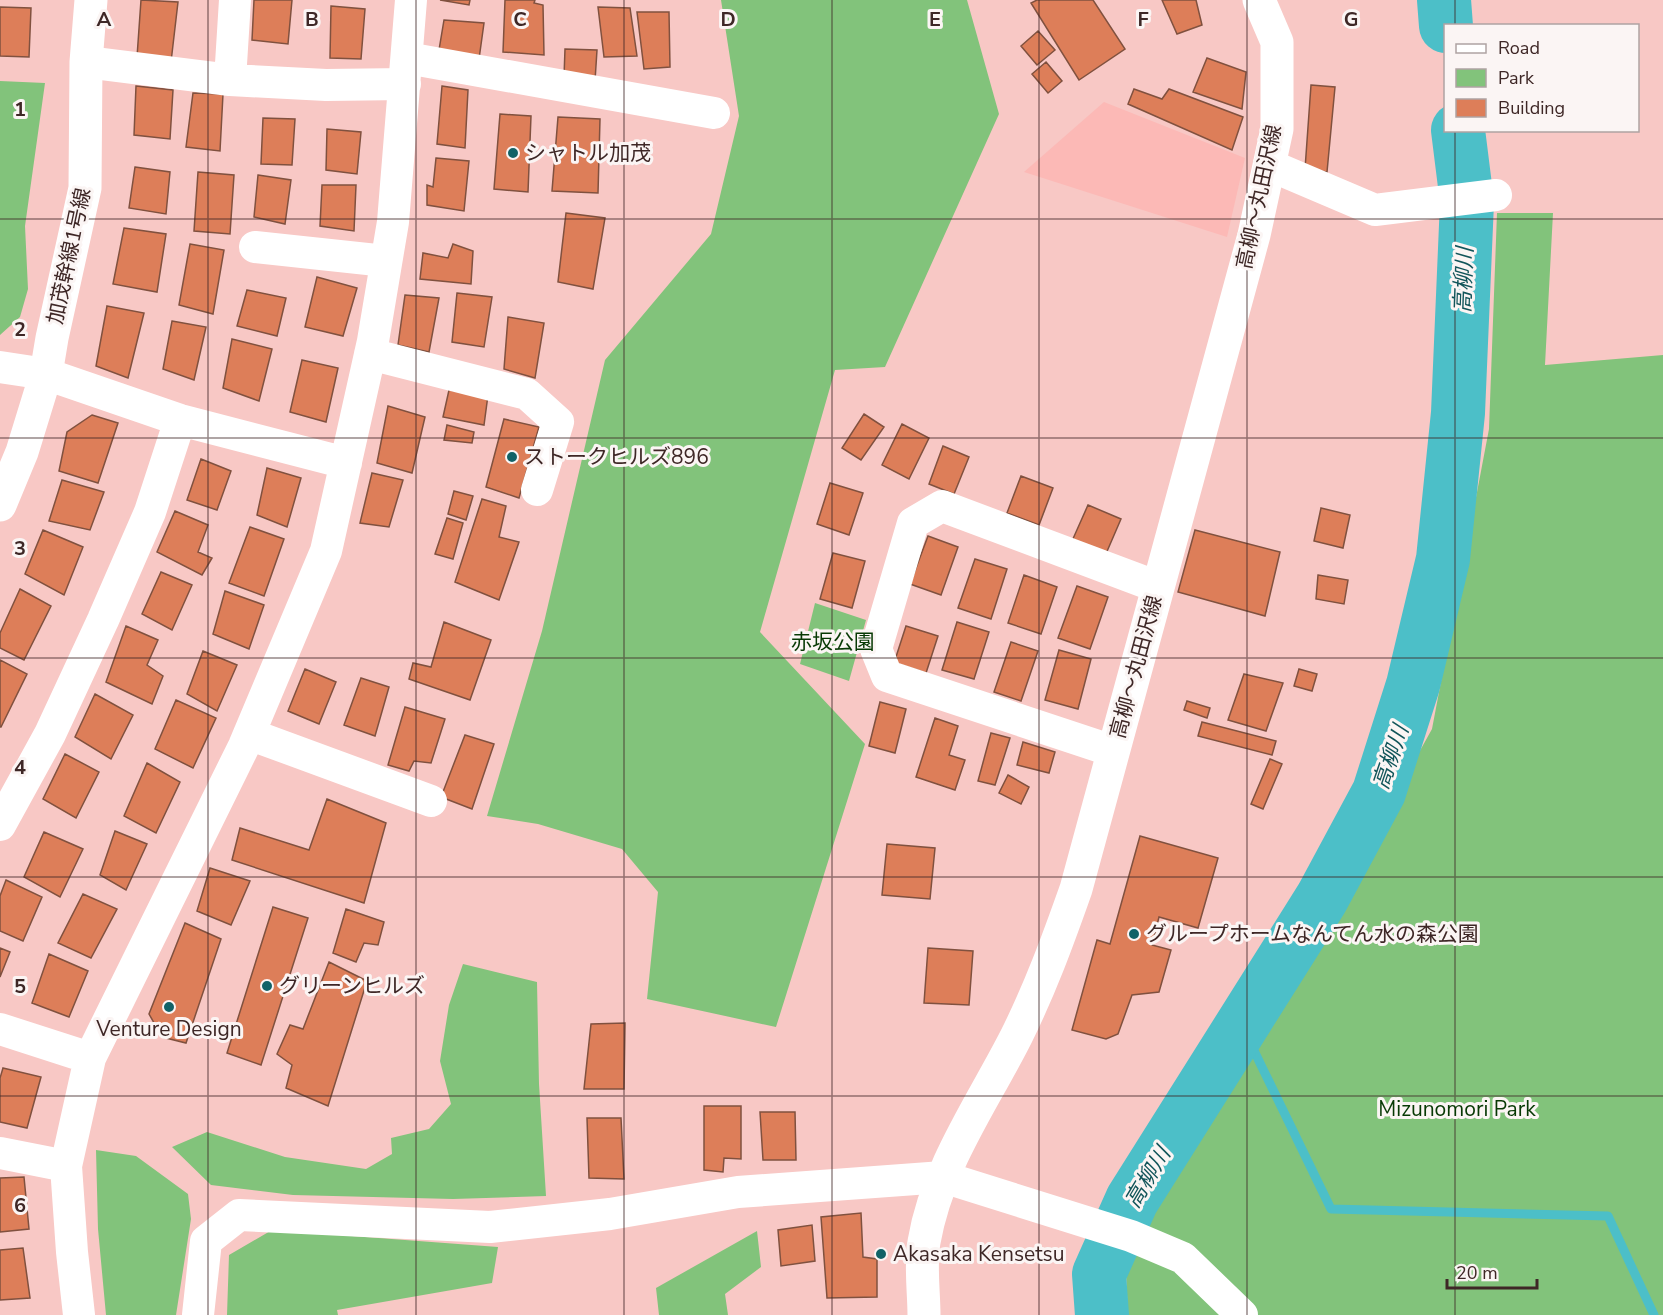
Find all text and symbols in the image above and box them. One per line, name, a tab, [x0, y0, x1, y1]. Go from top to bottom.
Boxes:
text: A	[97, 6, 112, 33]
text: B	[305, 6, 319, 33]
text: C	[513, 6, 527, 33]
text: D	[720, 6, 736, 33]
text: E	[929, 6, 941, 33]
text: F	[1137, 6, 1149, 33]
text: G	[1344, 6, 1358, 33]
legend	[1444, 24, 1639, 132]
text: Road	[1498, 36, 1540, 60]
text: Park	[1498, 66, 1535, 90]
text: 1	[14, 96, 26, 123]
text: Building	[1498, 96, 1565, 120]
street label: 高柳～丸田沢線	[1230, 122, 1288, 272]
place label: シャトル加茂	[525, 139, 651, 167]
marker: シャトル加茂	[506, 146, 520, 160]
street label: 加茂幹線1号線	[41, 185, 97, 327]
water label: 高柳川	[1448, 245, 1480, 314]
text: 2	[14, 316, 26, 343]
place label: ストークヒルズ896	[524, 443, 709, 471]
marker: ストークヒルズ896	[505, 450, 519, 464]
text: 3	[14, 535, 26, 562]
street label: 高柳～丸田沢線	[1103, 592, 1169, 742]
park label: 赤坂公園	[791, 628, 875, 656]
water label: 高柳川	[1366, 719, 1417, 793]
text: 4	[14, 754, 26, 781]
place label: グループホームなんてん水の森公園	[1146, 920, 1479, 948]
marker: グループホームなんてん水の森公園	[1127, 927, 1141, 941]
place label: グリーンヒルズ	[279, 972, 425, 1000]
text: 5	[14, 973, 26, 1000]
marker: グリーンヒルズ	[260, 979, 274, 993]
marker: Venture Design	[162, 1000, 176, 1014]
place label: Venture Design	[95, 1015, 242, 1043]
park label: Mizunomori Park	[1378, 1095, 1536, 1123]
water label: 高柳川	[1118, 1140, 1179, 1214]
text: 6	[14, 1192, 26, 1219]
place label: Akasaka Kensetsu	[893, 1240, 1064, 1268]
marker: Akasaka Kensetsu	[874, 1247, 888, 1261]
scale bar	[1447, 1252, 1537, 1290]
text: 20 m	[1456, 1261, 1498, 1285]

